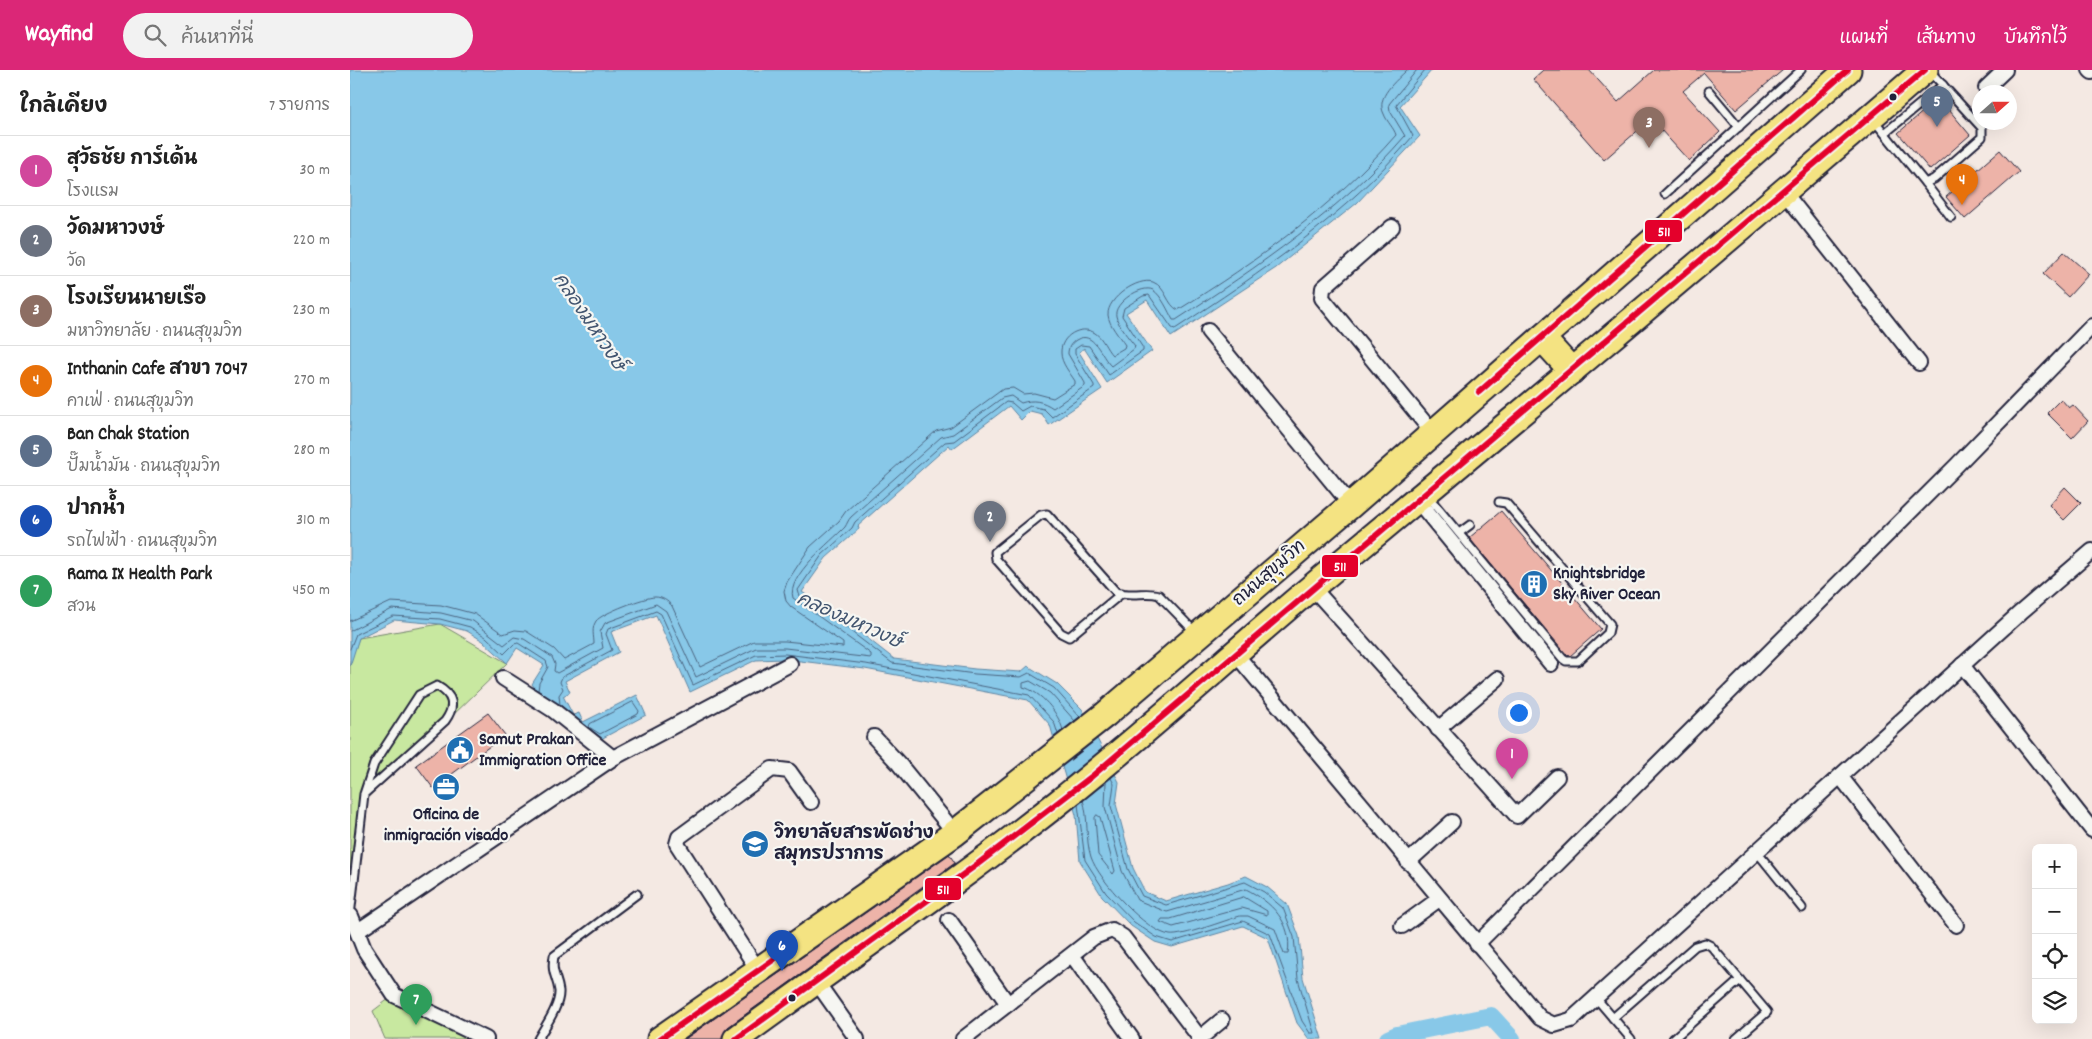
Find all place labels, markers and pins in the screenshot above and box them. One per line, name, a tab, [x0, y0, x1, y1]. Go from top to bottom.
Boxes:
pin: 5	[1921, 86, 1953, 127]
unlabelled marker	[1888, 92, 1898, 102]
pin: 3	[1633, 107, 1665, 148]
pin: 4	[1946, 164, 1978, 205]
pin: 2	[974, 501, 1006, 542]
place label: Knightsbridge Sky River Ocean	[1553, 562, 1660, 608]
building icon: Knightsbridge Sky River Ocean	[1519, 569, 1549, 599]
place label: Samut Prakan Immigration Office	[479, 728, 607, 774]
public building icon: Samut Prakan Immigration Office	[445, 735, 475, 765]
pin: 1	[1496, 738, 1528, 779]
office icon: Oficina de inmigración visado	[431, 772, 461, 802]
place label: Oficina de inmigración visado	[384, 803, 508, 849]
place label: วิทยาลัยสารพัดช่าง สมุทรปราการ	[774, 820, 934, 868]
school or university icon: วิทยาลัยสารพัดช่าง สมุทรปราการ	[740, 829, 770, 859]
pin: 6	[766, 930, 798, 971]
pin: 7	[400, 984, 432, 1025]
unlabelled marker	[787, 993, 797, 1003]

